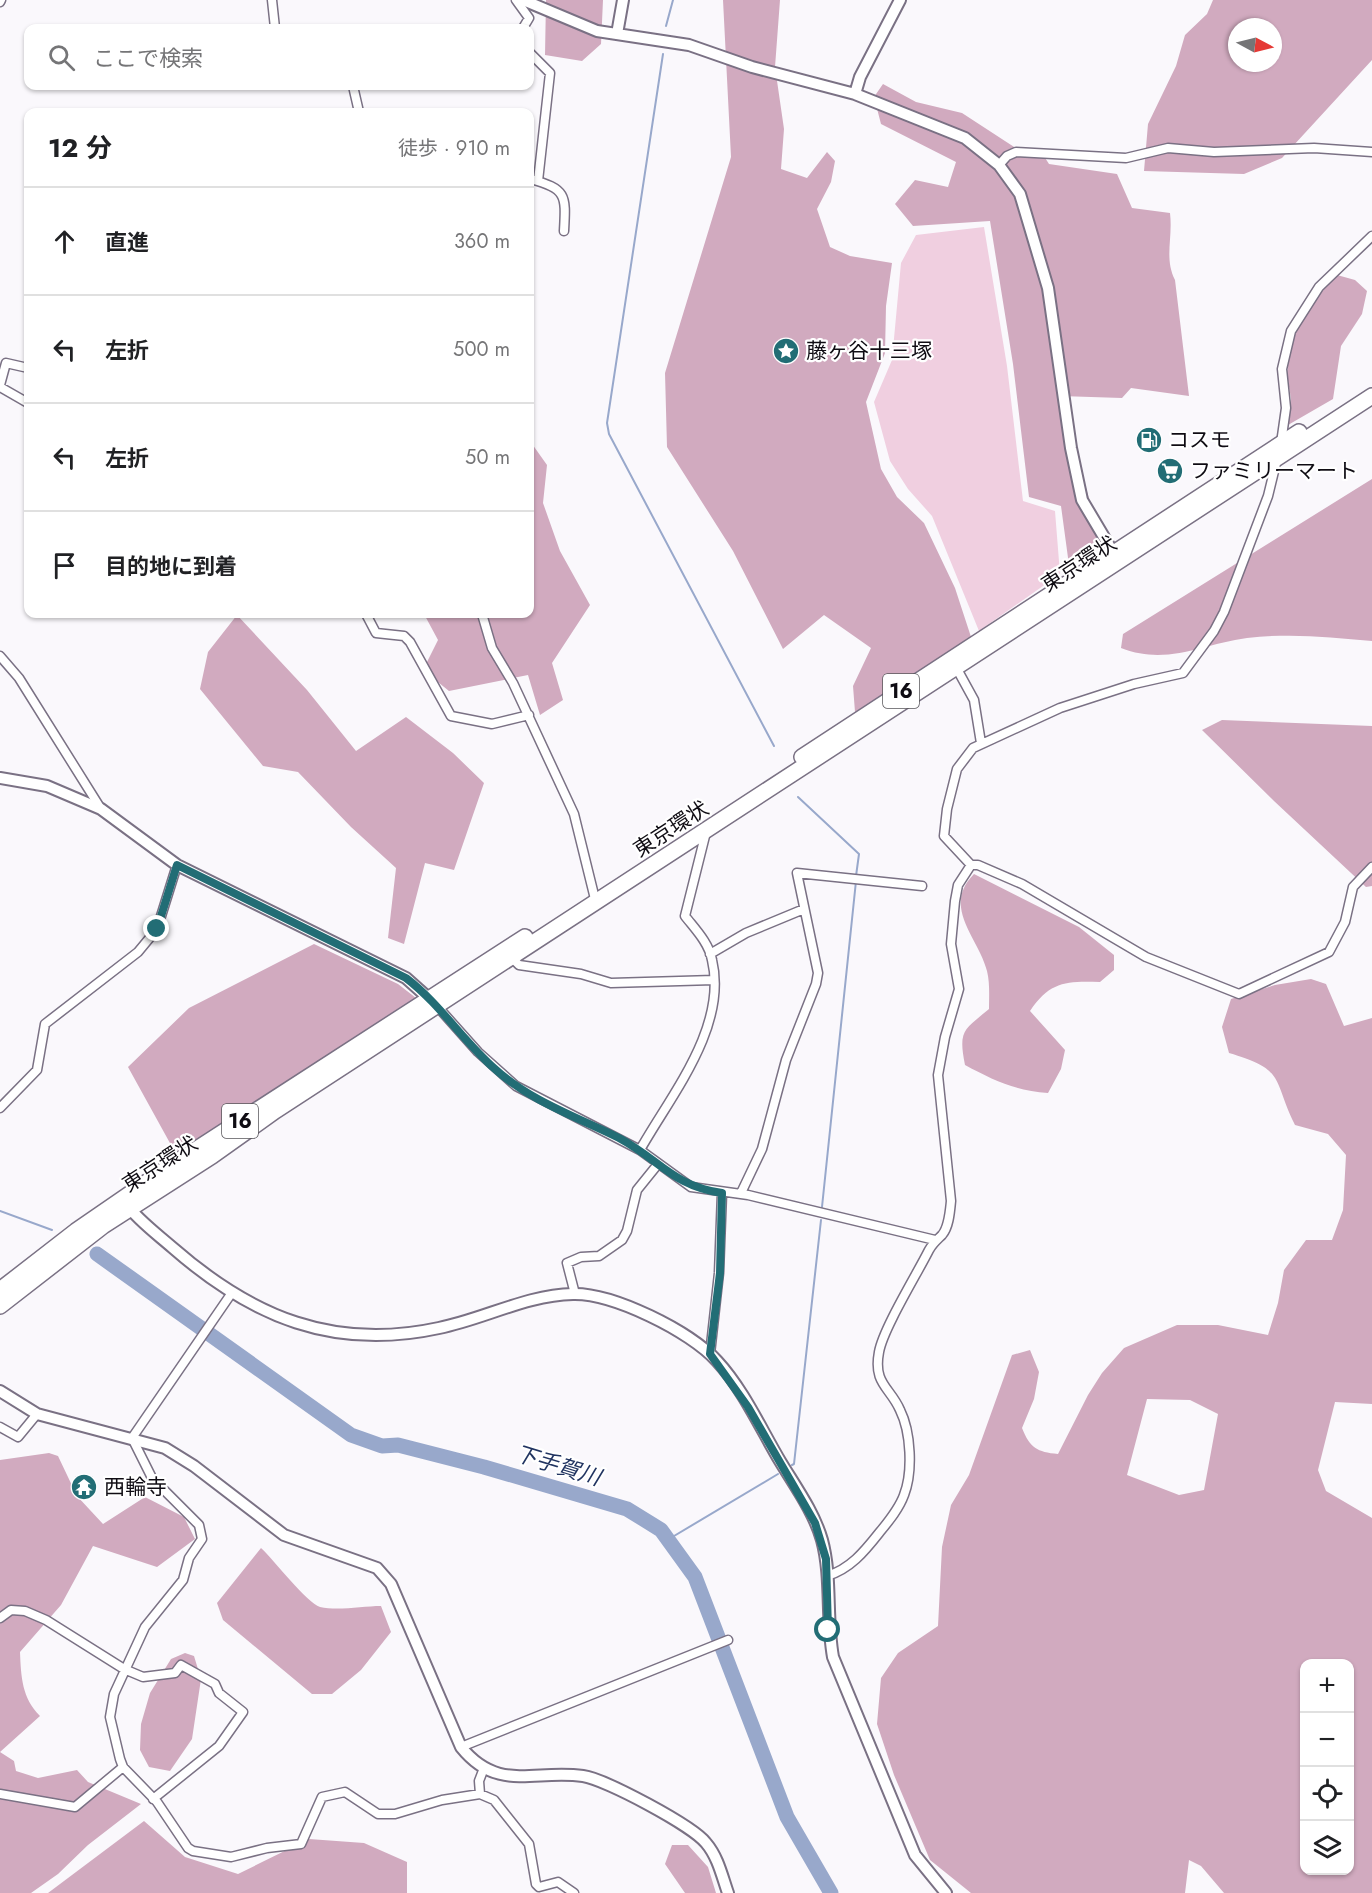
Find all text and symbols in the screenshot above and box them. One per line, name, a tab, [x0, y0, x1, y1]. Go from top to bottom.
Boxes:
north arrow	[1228, 18, 1282, 72]
search box	[24, 24, 534, 90]
icon: search	[45, 41, 78, 74]
text: ここで検索	[93, 42, 203, 74]
text: 12 分	[48, 129, 112, 167]
text: 徒歩 · 910 m	[398, 134, 510, 163]
icon: ahead	[48, 225, 81, 258]
text: 直進	[105, 226, 149, 258]
text: 360 m	[454, 227, 510, 256]
icon: left	[48, 333, 81, 366]
text: 左折	[105, 334, 149, 366]
text: 500 m	[453, 335, 510, 364]
place icon: 藤ヶ谷十三塚	[771, 336, 801, 366]
place label: 藤ヶ谷十三塚	[806, 336, 932, 366]
fuel station icon: コスモ	[1134, 425, 1164, 455]
place label: コスモ	[1168, 425, 1231, 455]
icon: left	[48, 441, 81, 474]
text: 左折	[105, 442, 149, 474]
text: 50 m	[465, 443, 510, 472]
supermarket icon: ファミリーマート	[1155, 456, 1185, 486]
place label: ファミリーマート	[1190, 456, 1358, 486]
street label: 東京環状	[1036, 529, 1122, 599]
icon: arrive	[48, 549, 81, 582]
text: 目的地に到着	[105, 550, 237, 582]
road number: 16	[883, 674, 919, 708]
street label: 東京環状	[628, 794, 714, 864]
route end	[143, 915, 169, 941]
road number: 16	[222, 1104, 258, 1138]
street label: 東京環状	[117, 1129, 203, 1199]
water label: 下手賀川	[511, 1437, 607, 1494]
temple icon: 西輪寺	[69, 1472, 99, 1502]
place label: 西輪寺	[104, 1472, 167, 1502]
route start	[814, 1616, 840, 1642]
map controls	[1300, 1659, 1354, 1875]
button: +	[1300, 1659, 1354, 1713]
button: −	[1300, 1713, 1354, 1767]
button: locate	[1300, 1767, 1354, 1821]
button: layers	[1300, 1821, 1354, 1875]

